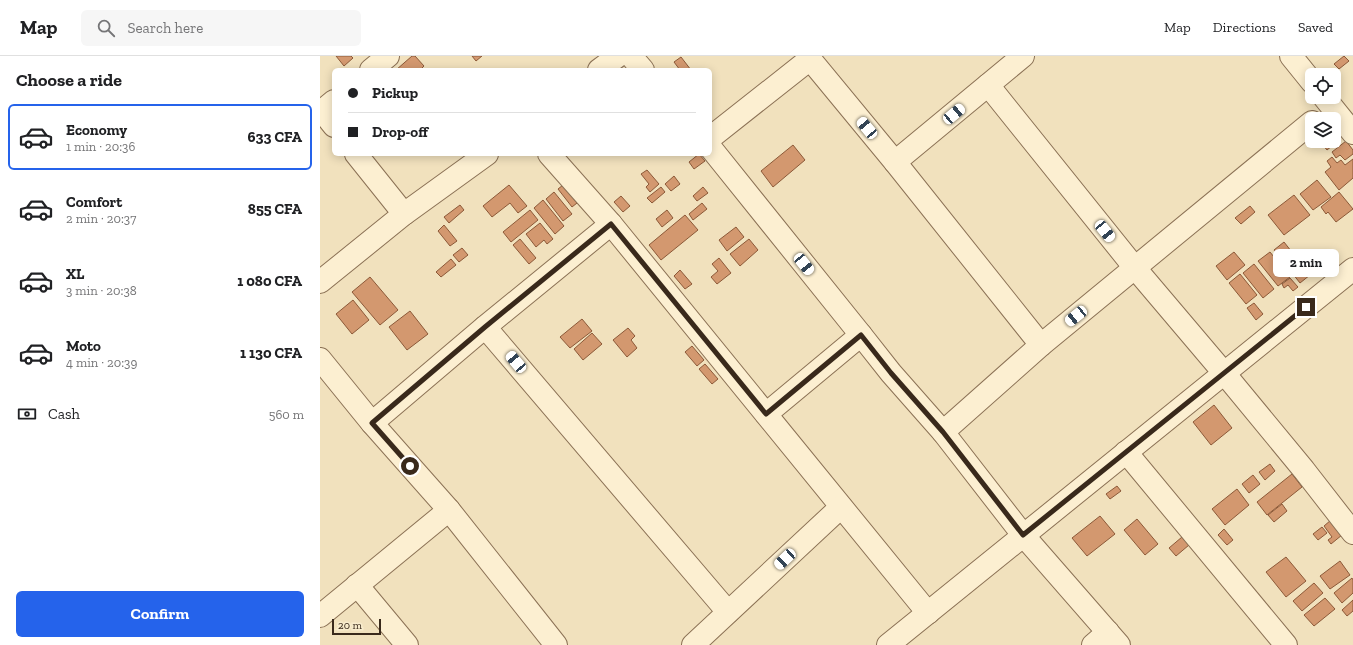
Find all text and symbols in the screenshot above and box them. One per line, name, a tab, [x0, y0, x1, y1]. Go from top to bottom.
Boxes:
search box	[81, 10, 361, 46]
text: Map	[20, 16, 57, 39]
icon: search	[95, 17, 117, 39]
text: Search here	[127, 19, 203, 37]
text: Map	[1164, 19, 1191, 36]
text: Directions	[1213, 19, 1276, 36]
text: Saved	[1298, 19, 1333, 36]
map controls	[1305, 68, 1341, 148]
button: locate	[1305, 68, 1341, 104]
text: Choose a ride	[16, 69, 122, 91]
text: Pickup	[372, 84, 418, 102]
car	[941, 102, 967, 126]
button: layers	[1305, 112, 1341, 148]
car	[855, 115, 879, 141]
icon: car	[18, 119, 54, 155]
text: Economy	[66, 121, 127, 139]
text: Drop-off	[372, 123, 428, 141]
text: 633 CFA	[248, 128, 302, 146]
text: 1 min · 20:36	[66, 139, 135, 154]
icon: car	[18, 191, 54, 227]
text: Comfort	[66, 193, 122, 211]
text: 855 CFA	[248, 200, 302, 218]
text: 2 min · 20:37	[66, 211, 136, 226]
car	[1093, 218, 1117, 244]
callout: 2 min	[1273, 249, 1339, 277]
car	[792, 251, 816, 277]
text: 2 min	[1290, 255, 1322, 270]
icon: car	[18, 263, 54, 299]
text: XL	[66, 265, 84, 283]
text: 1 080 CFA	[237, 272, 302, 290]
text: 3 min · 20:38	[66, 283, 137, 298]
route end	[1297, 298, 1315, 316]
car	[1063, 304, 1089, 328]
icon: car	[18, 335, 54, 371]
text: Moto	[66, 337, 101, 355]
text: 1 130 CFA	[240, 344, 302, 362]
car	[504, 349, 528, 375]
text: 4 min · 20:39	[66, 355, 137, 370]
icon: cash	[16, 403, 38, 425]
text: Cash	[48, 405, 80, 423]
text: 560 m	[269, 407, 304, 422]
route start	[401, 457, 419, 475]
car	[772, 546, 798, 572]
button: Confirm	[16, 591, 304, 637]
scale bar	[332, 617, 381, 636]
text: 20 m	[338, 619, 362, 632]

